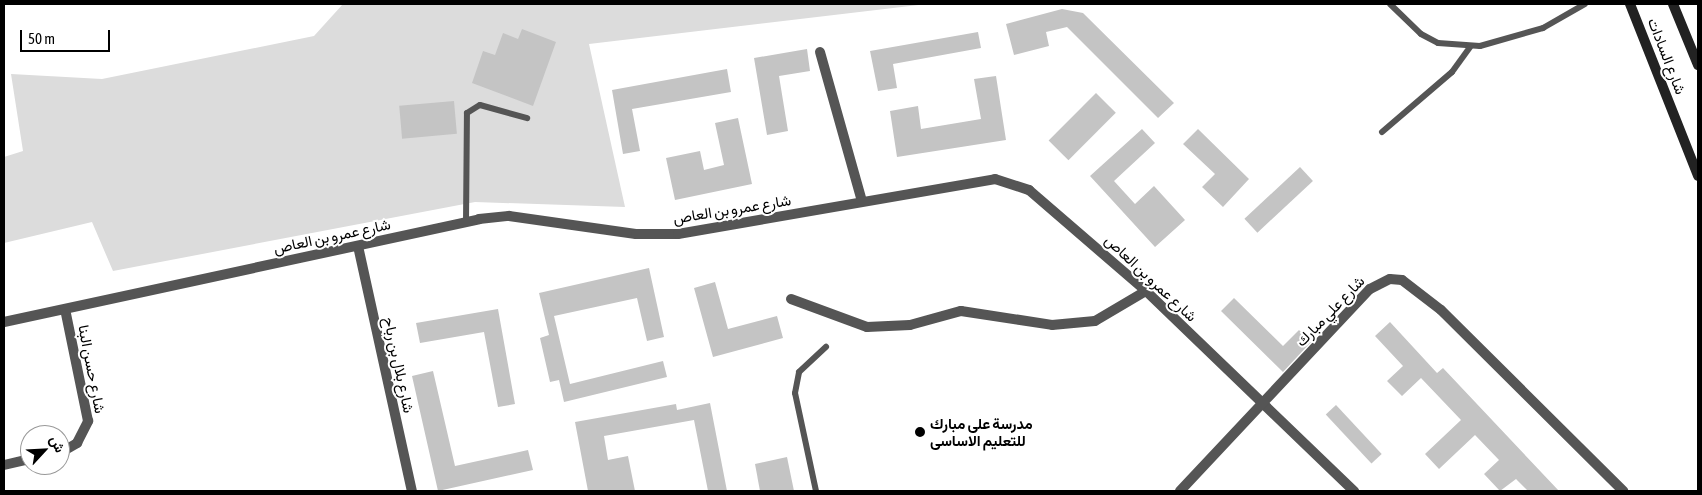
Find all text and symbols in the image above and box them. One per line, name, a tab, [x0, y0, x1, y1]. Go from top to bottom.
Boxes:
street label: شارع السادات	[1644, 15, 1690, 97]
scale bar	[22, 20, 112, 52]
text: 50 m	[28, 30, 55, 47]
street label: شارع عمرو بن العاص	[672, 191, 792, 227]
street label: شارع عمرو بن العاص	[272, 215, 392, 257]
street label: شارع عمرو بن العاص	[1101, 231, 1201, 325]
street label: شارع علي مبارك	[1292, 272, 1368, 350]
street label: شارع بلال بن رباح	[380, 315, 418, 415]
street label: شارع حسن البنا	[75, 323, 109, 415]
place label: مدرسة على مبارك للتعليم الاساسى	[930, 414, 1033, 449]
north arrow	[20, 425, 70, 475]
marker: مدرسة على مبارك للتعليم الاساسى	[914, 426, 926, 438]
text: ش	[47, 433, 68, 455]

